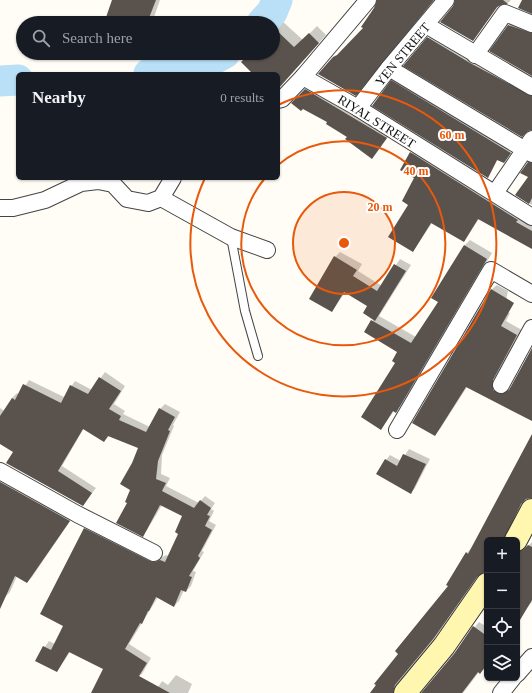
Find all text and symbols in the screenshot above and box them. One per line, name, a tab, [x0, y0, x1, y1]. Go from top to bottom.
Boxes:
search box	[16, 16, 280, 60]
street label: YEN STREET	[372, 20, 433, 89]
icon: search	[30, 27, 52, 49]
text: Search here	[62, 30, 132, 46]
text: Nearby	[32, 88, 86, 107]
text: 0 results	[220, 90, 264, 105]
street label: RIYAL STREET	[335, 92, 418, 151]
text: 60 m	[440, 128, 465, 142]
text: 40 m	[404, 164, 429, 178]
text: 20 m	[368, 200, 393, 214]
centre of rings	[337, 236, 351, 250]
map controls	[484, 537, 520, 681]
button: +	[484, 537, 520, 573]
button: −	[484, 573, 520, 609]
button: locate	[484, 609, 520, 645]
button: layers	[484, 645, 520, 681]

